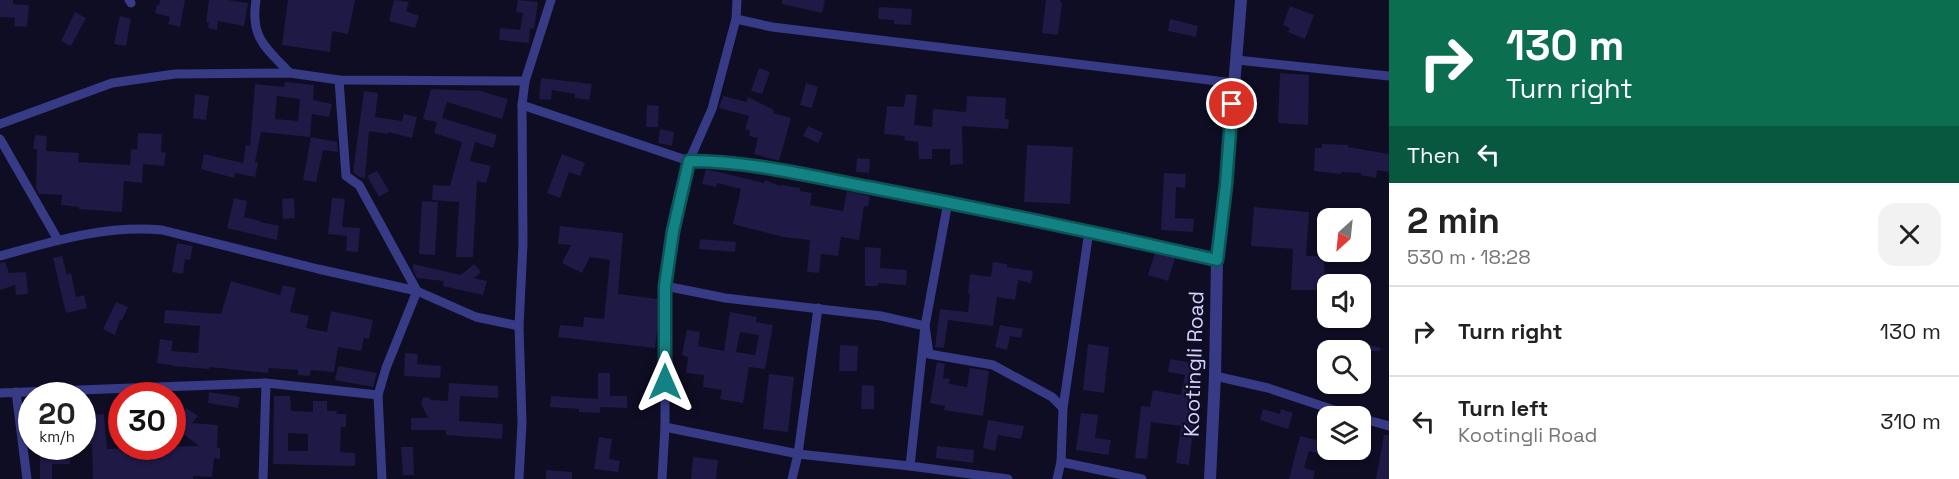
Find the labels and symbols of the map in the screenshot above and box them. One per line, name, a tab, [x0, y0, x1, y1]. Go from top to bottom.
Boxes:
pin	[1206, 78, 1257, 129]
north arrow	[1317, 208, 1371, 262]
street label: Kootingli Road	[1177, 290, 1210, 438]
position arrow	[633, 350, 697, 414]
speed limit sign: 30	[108, 382, 186, 460]

